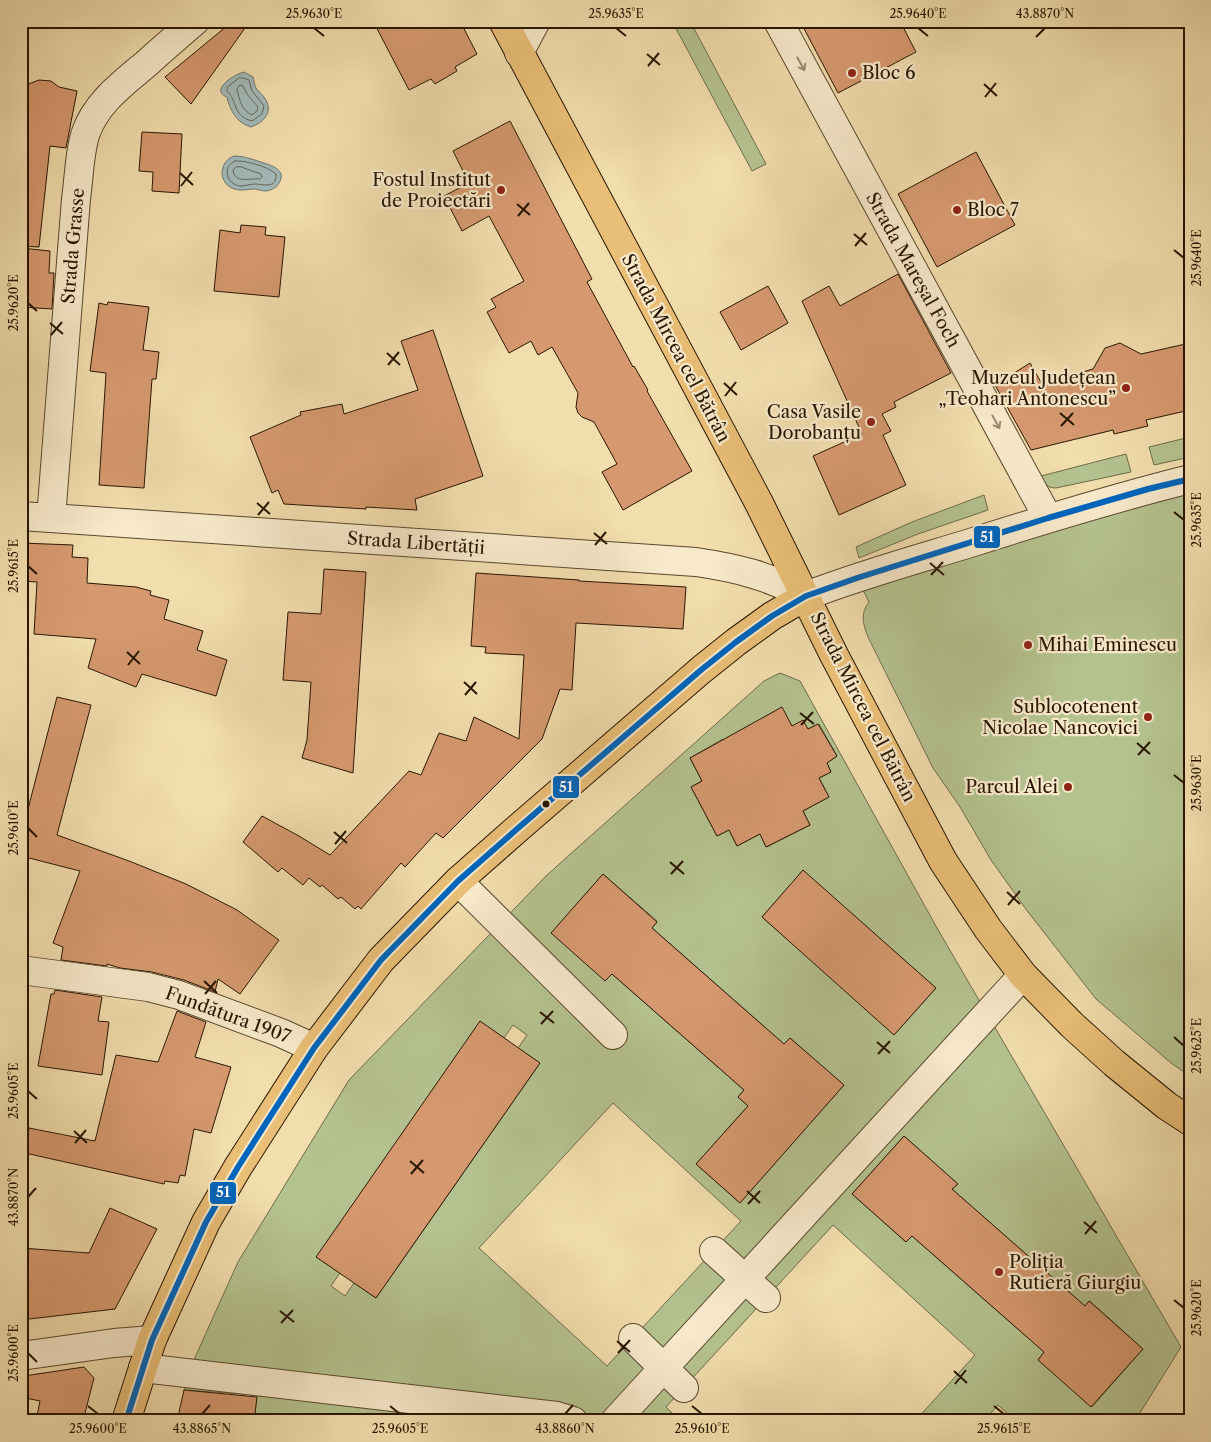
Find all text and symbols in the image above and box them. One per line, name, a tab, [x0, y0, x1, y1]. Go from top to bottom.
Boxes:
text: 25.9630°E	[286, 6, 342, 21]
text: 25.9635°E	[588, 6, 644, 21]
text: 25.9640°E	[889, 6, 947, 21]
text: 43.8870°N	[1016, 6, 1074, 21]
one-way arrow	[797, 56, 806, 71]
place label: Bloc 6	[862, 62, 916, 84]
marker: Bloc 6	[846, 67, 858, 79]
place label: Fostul Institut de Proiectări	[372, 169, 492, 212]
marker: Fostul Institut de Proiectări	[495, 184, 507, 196]
street label: Strada Grasse	[57, 187, 89, 305]
street label: Strada Mareșal Foch	[861, 188, 965, 352]
place label: Bloc 7	[967, 199, 1019, 221]
marker: Bloc 7	[951, 204, 963, 216]
text: 25.9640°E	[1189, 229, 1204, 287]
street label: Strada Mircea cel Bătrân	[617, 250, 735, 446]
text: 25.9620°E	[6, 274, 21, 332]
place label: Muzeul Județean „Teohari Antonescu”	[939, 367, 1116, 410]
marker: Muzeul Județean „Teohari Antonescu”	[1120, 382, 1132, 394]
place label: Casa Vasile Dorobanțu	[767, 401, 861, 444]
one-way arrow	[991, 414, 1001, 429]
marker: Casa Vasile Dorobanțu	[865, 416, 877, 428]
text: 25.9635°E	[1189, 492, 1204, 548]
line badge: 51	[973, 525, 1001, 549]
street label: Strada Libertății	[346, 527, 486, 559]
text: 51	[980, 528, 995, 546]
text: 25.9615°E	[6, 539, 21, 593]
street label: Strada Mircea cel Bătrân	[805, 608, 921, 806]
place label: Mihai Eminescu	[1038, 634, 1177, 656]
marker: Mihai Eminescu	[1022, 639, 1034, 651]
place label: Sublocotenent Nicolae Nancovici	[982, 696, 1139, 739]
marker: Sublocotenent Nicolae Nancovici	[1142, 711, 1154, 723]
text: 25.9630°E	[1189, 755, 1204, 811]
line badge: 51	[552, 775, 580, 799]
place label: Parcul Alei	[965, 776, 1059, 798]
text: 51	[559, 778, 574, 796]
marker: Parcul Alei	[1062, 781, 1074, 793]
unlabelled marker	[541, 799, 551, 809]
text: 25.9610°E	[6, 800, 21, 856]
street label: Fundătura 1907	[162, 982, 294, 1048]
text: 25.9625°E	[1189, 1018, 1204, 1074]
text: 25.9605°E	[6, 1063, 21, 1119]
text: 43.8870°N	[6, 1168, 21, 1226]
line badge: 51	[209, 1181, 237, 1205]
text: 51	[216, 1183, 231, 1201]
place label: Poliția Rutieră Giurgiu	[1009, 1251, 1141, 1294]
marker: Poliția Rutieră Giurgiu	[993, 1266, 1005, 1278]
text: 25.9620°E	[1189, 1279, 1204, 1337]
text: 25.9600°E	[6, 1324, 21, 1382]
text: 25.9600°E	[69, 1421, 127, 1436]
text: 43.8865°N	[173, 1421, 231, 1436]
text: 25.9605°E	[372, 1421, 428, 1436]
text: 43.8860°N	[535, 1421, 595, 1436]
text: 25.9610°E	[674, 1421, 730, 1436]
text: 25.9615°E	[977, 1421, 1031, 1436]

